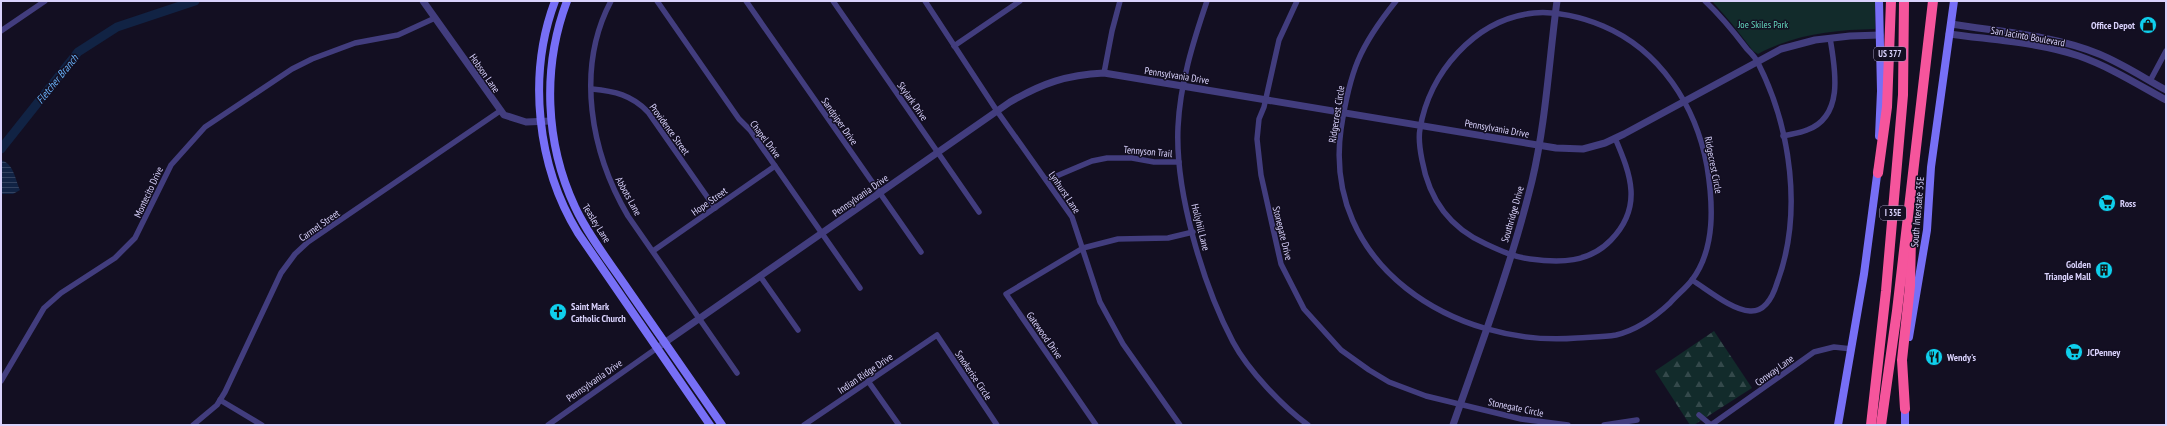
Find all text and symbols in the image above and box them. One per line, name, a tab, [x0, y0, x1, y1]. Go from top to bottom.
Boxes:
shop icon: Office Depot	[2138, 15, 2158, 35]
park label: Joe Skiles Park	[1737, 18, 1788, 31]
place label: Office Depot	[2091, 19, 2135, 32]
street label: San Jacinto Boulevard	[1990, 24, 2066, 49]
road number: US 377	[1874, 47, 1906, 61]
water label: Fletcher Branch	[33, 51, 82, 106]
street label: Hobson Lane	[466, 51, 503, 95]
street label: Pennsylvania Drive	[1144, 64, 1210, 87]
street label: Skylark Drive	[894, 79, 931, 123]
street label: Ridgecrest Circle	[1326, 84, 1347, 144]
street label: Sandpiper Drive	[818, 95, 861, 148]
street label: Providence Street	[647, 101, 693, 158]
street label: Pennsylvania Drive	[1464, 116, 1530, 141]
street label: Chapel Drive	[747, 118, 784, 161]
street label: Ridgecrest Circle	[1702, 135, 1725, 195]
street label: Tennyson Trail	[1123, 143, 1174, 160]
street label: Montecito Drive	[131, 165, 166, 220]
street label: Lynhurst Lane	[1046, 169, 1083, 216]
street label: Pennsylvania Drive	[830, 171, 891, 219]
street label: Abbots Lane	[613, 174, 645, 218]
street label: South Interstate 35E	[1908, 176, 1927, 248]
street label: Hope Street	[689, 184, 730, 218]
street label: Southridge Drive	[1498, 184, 1527, 244]
supermarket icon: Ross	[2097, 193, 2117, 213]
place label: Ross	[2120, 197, 2137, 210]
street label: Teasley Lane	[580, 201, 614, 245]
street label: Hollyhill Lane	[1188, 202, 1213, 252]
street label: Stonegate Drive	[1270, 205, 1295, 261]
street label: Carmel Street	[296, 206, 342, 244]
road number: I 35E	[1880, 206, 1906, 220]
place label: Golden Triangle Mall	[2045, 258, 2092, 283]
building icon: Golden Triangle Mall	[2094, 260, 2114, 280]
place label: Saint Mark Catholic Church	[571, 300, 626, 325]
church icon: Saint Mark Catholic Church	[548, 302, 568, 322]
street label: Gatewood Drive	[1024, 309, 1066, 361]
supermarket icon: JCPenney	[2064, 342, 2084, 362]
place label: JCPenney	[2086, 346, 2121, 359]
restaurant icon: Wendy's	[1924, 347, 1944, 367]
street label: Smokerise Circle	[952, 348, 995, 403]
street label: Indian Ridge Drive	[835, 350, 895, 397]
place label: Wendy's	[1946, 351, 1976, 364]
street label: Conway Lane	[1752, 352, 1796, 389]
street label: Pennsylvania Drive	[564, 356, 625, 404]
street label: Stonegate Circle	[1487, 395, 1545, 420]

